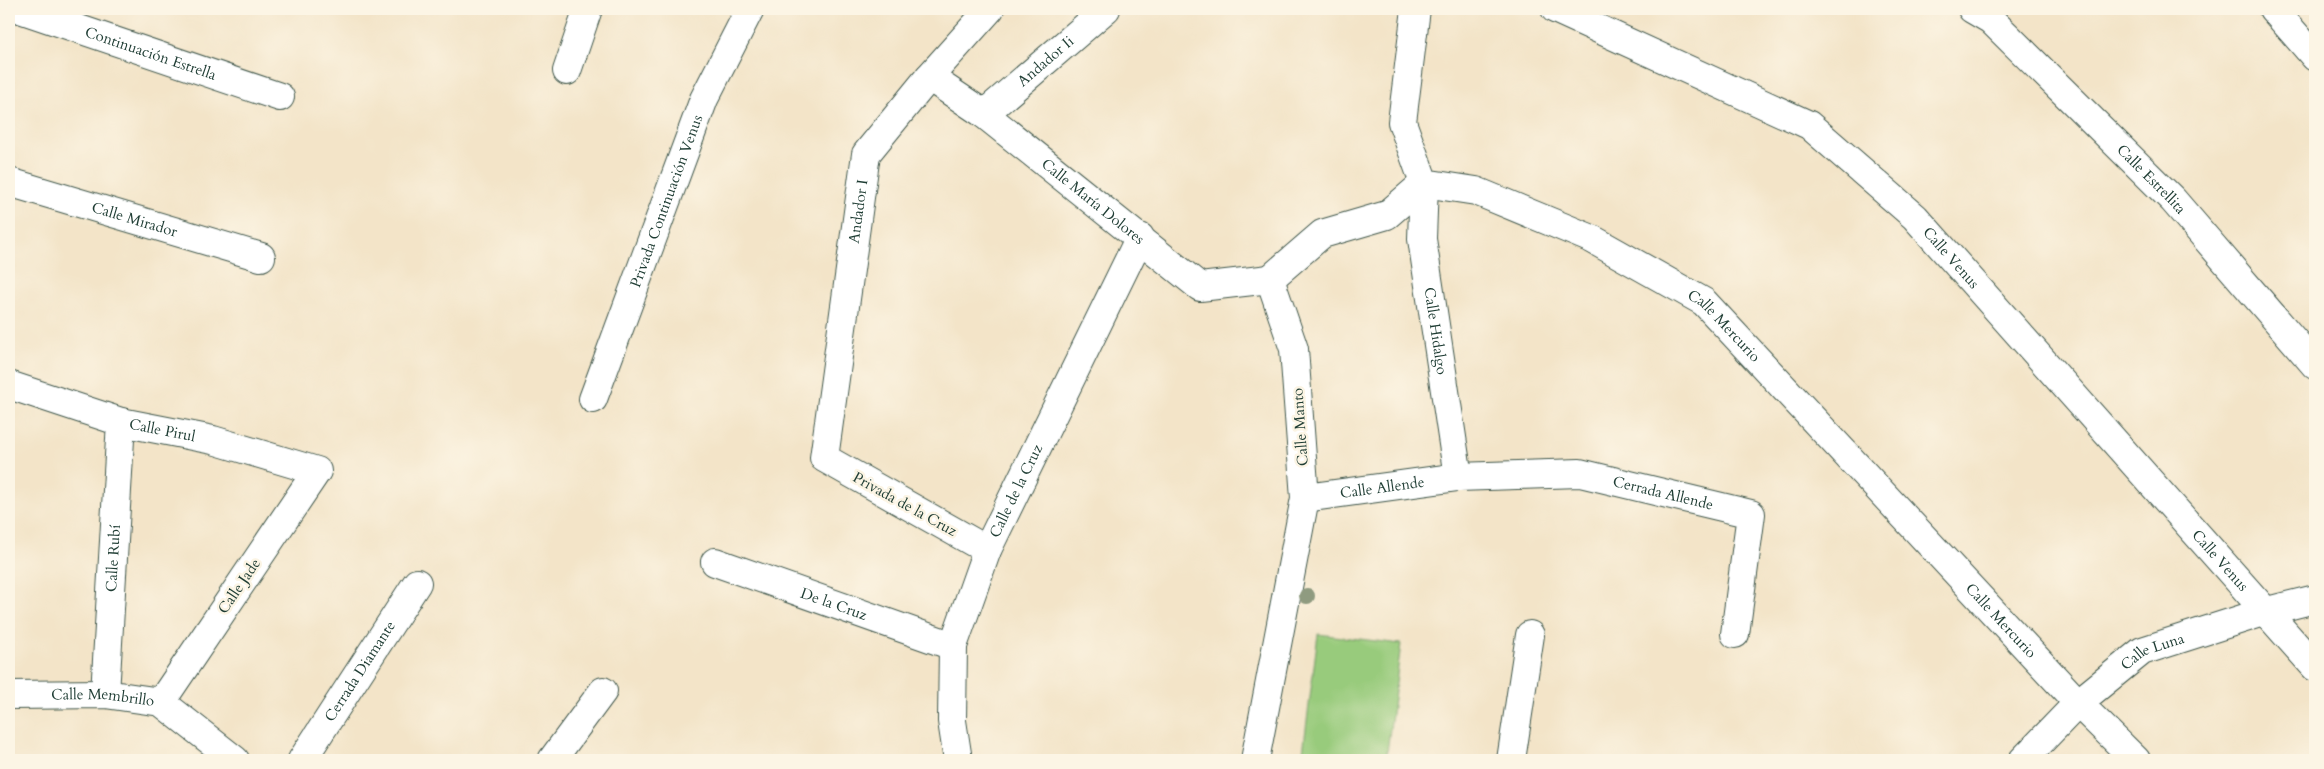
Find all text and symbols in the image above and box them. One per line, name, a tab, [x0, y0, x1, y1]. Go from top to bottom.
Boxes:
street label: Continuación Estrella	[82, 22, 220, 85]
street label: Andador Ii	[1013, 31, 1078, 91]
street label: Privada Continuación Venus	[625, 112, 707, 290]
street label: Calle Estrellita	[2112, 140, 2191, 219]
street label: Calle María Dolores	[1037, 154, 1149, 249]
street label: Andador I	[844, 178, 872, 245]
street label: Calle Mirador	[89, 197, 180, 242]
street label: Calle Venus	[1918, 223, 1984, 293]
street label: Calle Mercurio	[1684, 285, 1765, 366]
street label: Calle Hidalgo	[1419, 286, 1452, 376]
street label: Calle Manto	[1287, 387, 1313, 467]
street label: Calle Pirul	[127, 414, 197, 446]
street label: Calle de la Cruz	[985, 441, 1047, 541]
street label: Privada de la Cruz	[849, 467, 961, 541]
street label: Cerrada Allende	[1611, 471, 1716, 515]
street label: Calle Allende	[1339, 472, 1426, 503]
street label: Calle Rubí	[101, 524, 125, 592]
street label: Calle Venus	[2187, 525, 2253, 595]
street label: Calle Jade	[213, 554, 265, 618]
street label: Calle Mercurio	[1961, 579, 2041, 662]
street label: De la Cruz	[798, 583, 870, 625]
street label: Cerrada Diamante	[320, 617, 400, 725]
street label: Calle Luna	[2116, 628, 2187, 675]
street label: Calle Membrillo	[51, 684, 156, 711]

